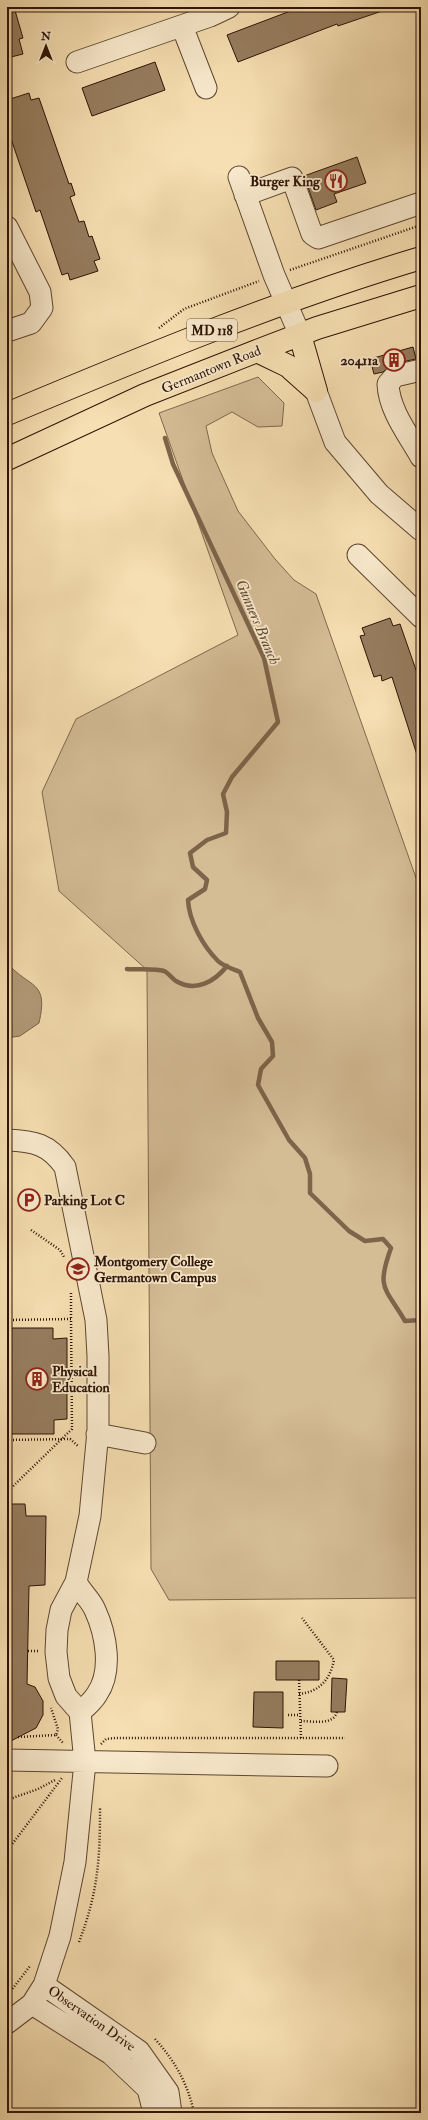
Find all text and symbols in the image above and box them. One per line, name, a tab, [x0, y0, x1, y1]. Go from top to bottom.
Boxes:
north arrow	[26, 26, 66, 66]
text: N	[40, 30, 52, 43]
restaurant icon: Burger King	[323, 168, 349, 194]
place label: Burger King	[250, 173, 321, 191]
road number: MD 118	[187, 319, 237, 341]
street label: Germantown Road	[159, 342, 264, 397]
building icon: 20411a	[381, 347, 407, 373]
place label: 20411a	[340, 352, 379, 369]
water label: Gunners Branch	[231, 577, 284, 668]
parking icon: Parking Lot C	[16, 1187, 42, 1213]
place label: Parking Lot C	[44, 1192, 125, 1210]
place label: Montgomery College Germantown Campus	[93, 1253, 217, 1287]
school or university icon: Montgomery College Germantown Campus	[65, 1256, 91, 1282]
place label: Physical Education	[52, 1363, 111, 1396]
building icon: Physical Education	[24, 1366, 50, 1392]
street label: Observation Drive	[45, 1982, 139, 2055]

